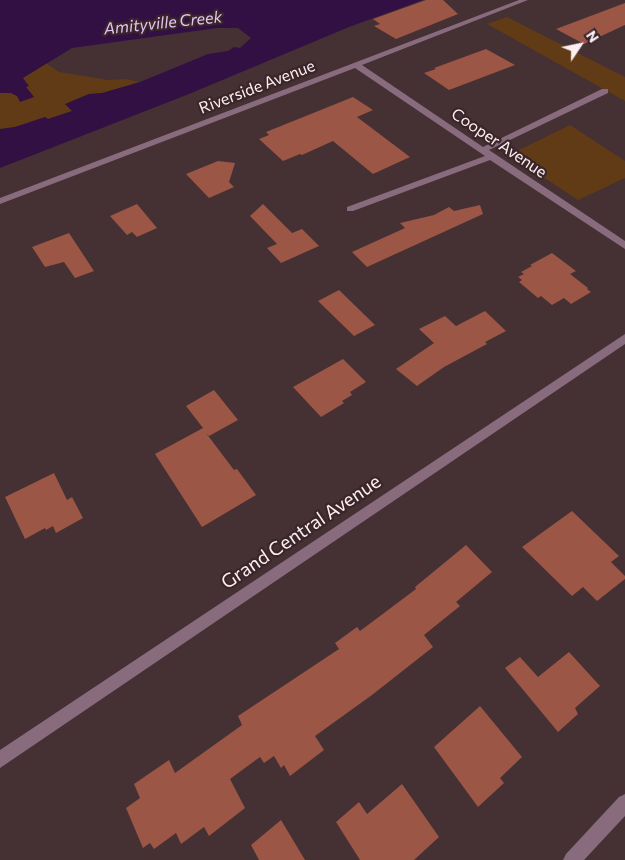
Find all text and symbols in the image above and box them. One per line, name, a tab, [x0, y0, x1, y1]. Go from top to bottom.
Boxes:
water label: Amityville Creek	[103, 7, 223, 39]
north arrow	[555, 20, 605, 70]
text: N	[583, 27, 603, 45]
street label: Riverside Avenue	[196, 56, 318, 118]
street label: Cooper Avenue	[448, 104, 550, 182]
street label: Grand Central Avenue	[217, 470, 385, 594]

